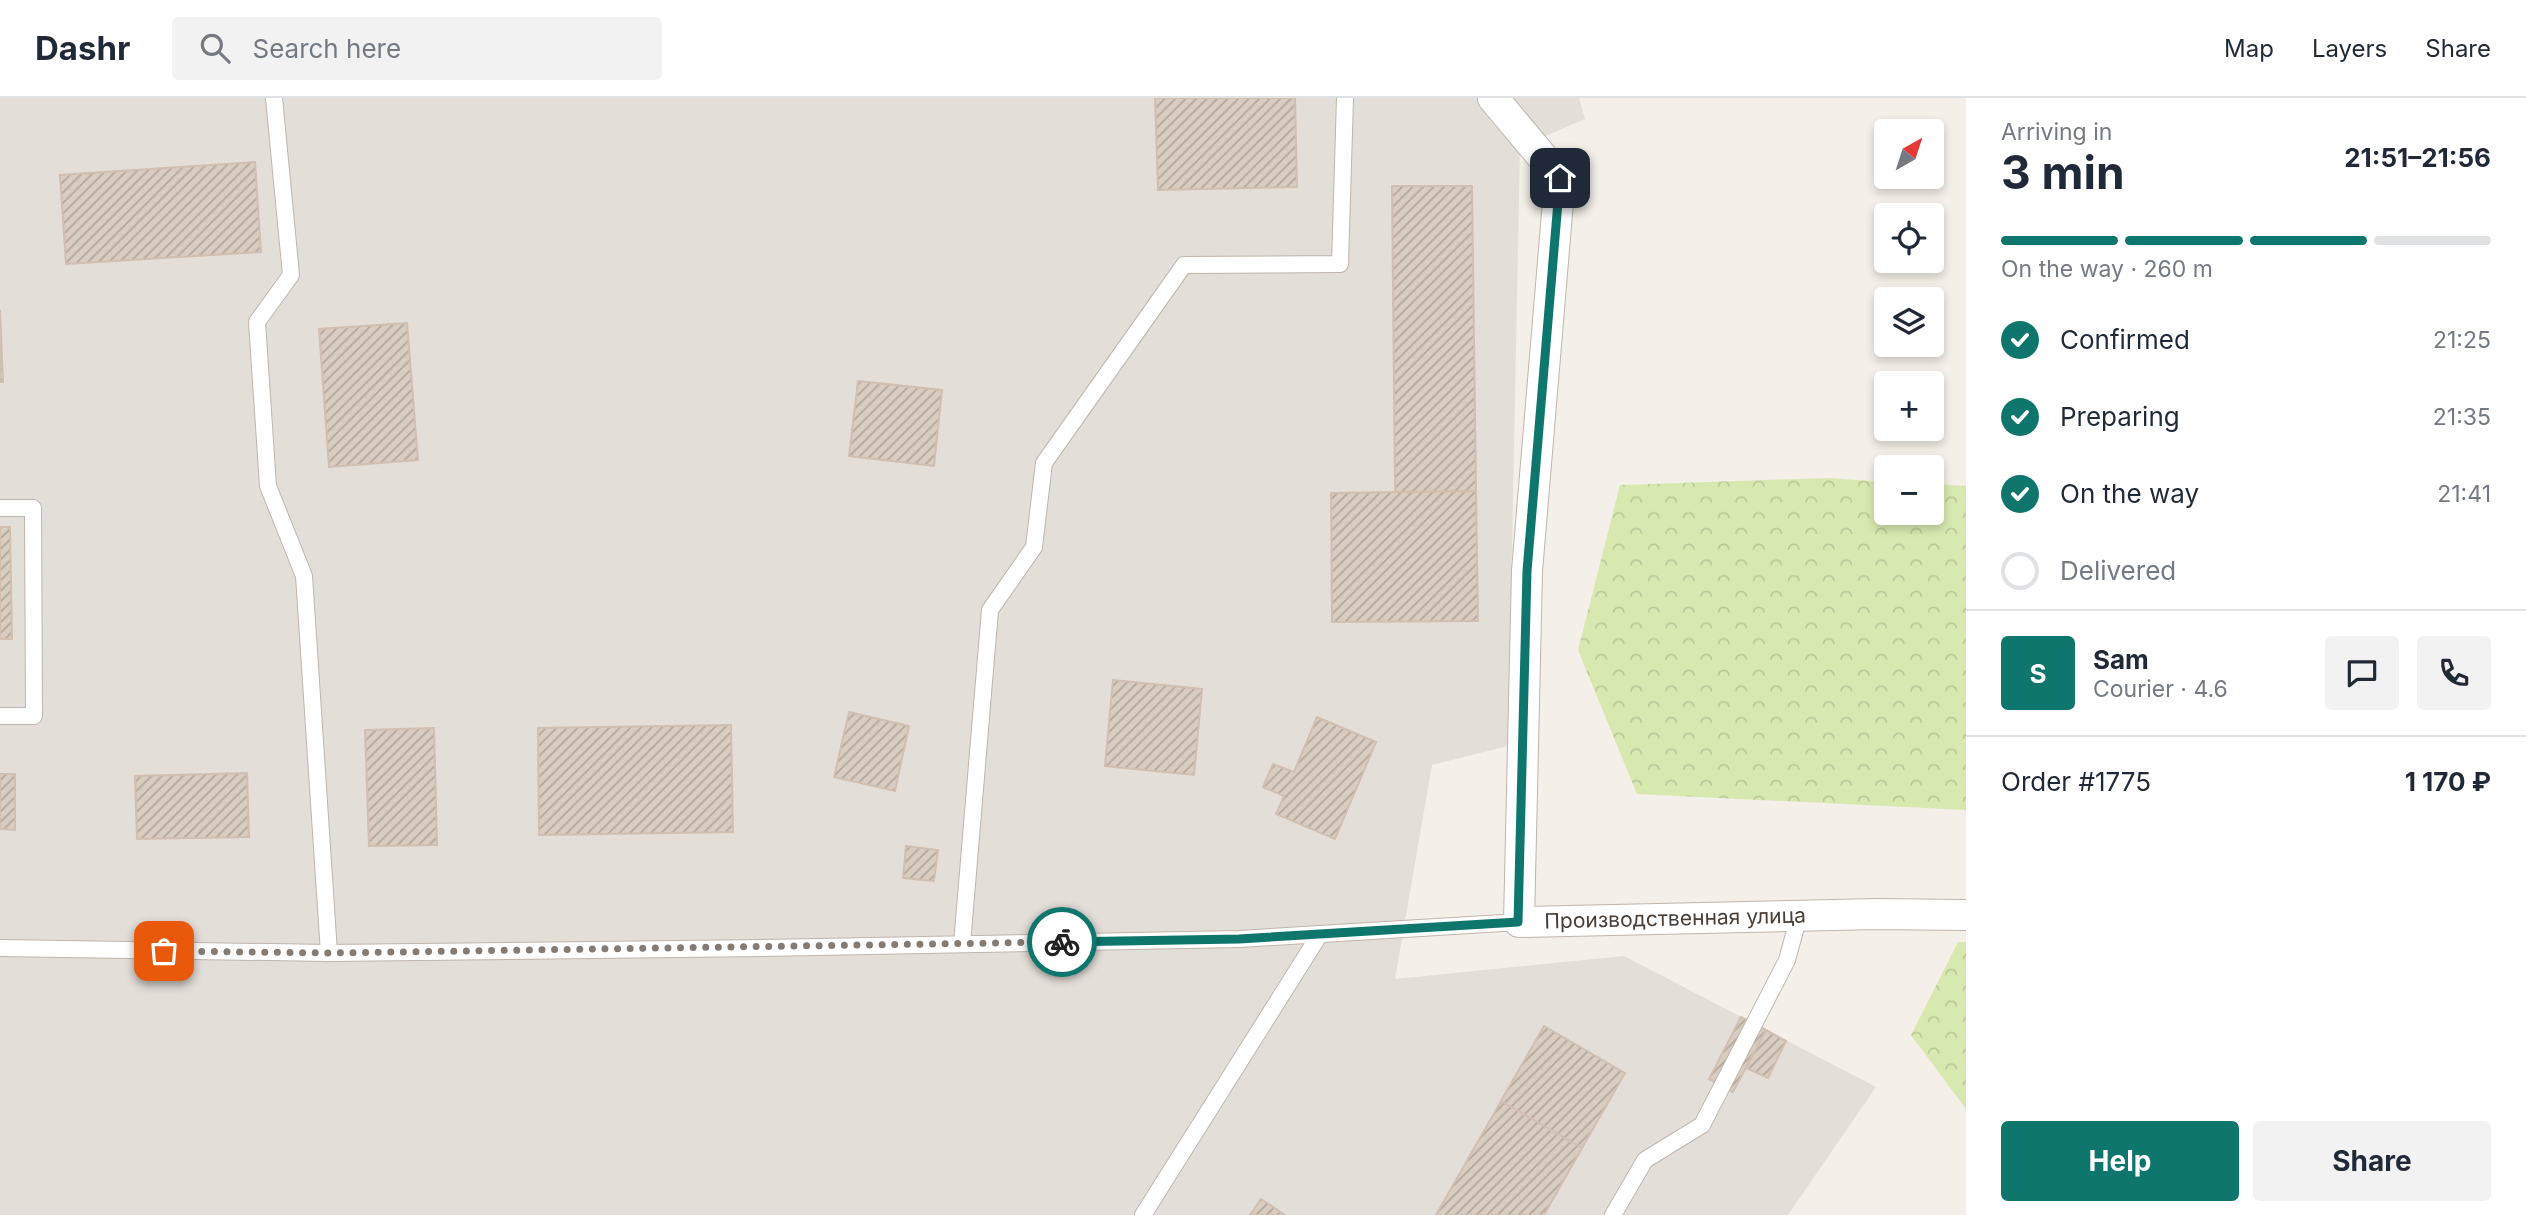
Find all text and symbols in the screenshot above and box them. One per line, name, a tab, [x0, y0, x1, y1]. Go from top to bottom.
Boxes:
search box	[172, 17, 662, 80]
text: Dashr	[35, 28, 130, 68]
icon: search	[196, 29, 234, 67]
text: Search here	[252, 33, 401, 64]
text: Map	[2224, 34, 2274, 63]
text: Layers	[2312, 34, 2387, 63]
text: Share	[2425, 34, 2491, 63]
text: Arriving in	[2001, 118, 2112, 146]
north arrow	[1874, 119, 1944, 189]
map controls	[1874, 119, 1944, 525]
text: 21:51–21:56	[2344, 142, 2491, 173]
text: 3 min	[2001, 144, 2125, 200]
pin	[1530, 148, 1590, 208]
icon: home	[1541, 159, 1579, 197]
button: locate	[1874, 203, 1944, 273]
text: On the way · 260 m	[2001, 255, 2213, 283]
button: layers	[1874, 287, 1944, 357]
icon: check	[2001, 321, 2039, 359]
text: Confirmed	[2060, 324, 2190, 355]
text: 21:25	[2433, 326, 2491, 354]
button: +	[1874, 371, 1944, 441]
icon: check	[2001, 398, 2039, 436]
text: Preparing	[2060, 401, 2180, 432]
text: 21:35	[2433, 403, 2491, 431]
button: −	[1874, 455, 1944, 525]
icon: check	[2001, 475, 2039, 513]
text: On the way	[2060, 478, 2199, 509]
text: 21:41	[2437, 480, 2491, 508]
text: Delivered	[2060, 555, 2176, 586]
button: chat	[2325, 636, 2399, 710]
button: phone	[2417, 636, 2491, 710]
text: Sam	[2093, 644, 2149, 675]
text: S	[2029, 658, 2047, 689]
text: Courier · 4.6	[2093, 675, 2228, 703]
text: Order #1775	[2001, 766, 2151, 797]
text: 1 170 ₽	[2405, 766, 2491, 797]
street label: Производственная улица	[1544, 903, 1806, 933]
courier	[1027, 907, 1097, 977]
pin	[134, 921, 194, 981]
icon: bike	[1043, 923, 1081, 961]
icon: bag	[145, 932, 183, 970]
button: Help	[2001, 1121, 2239, 1201]
button: Share	[2253, 1121, 2491, 1201]

